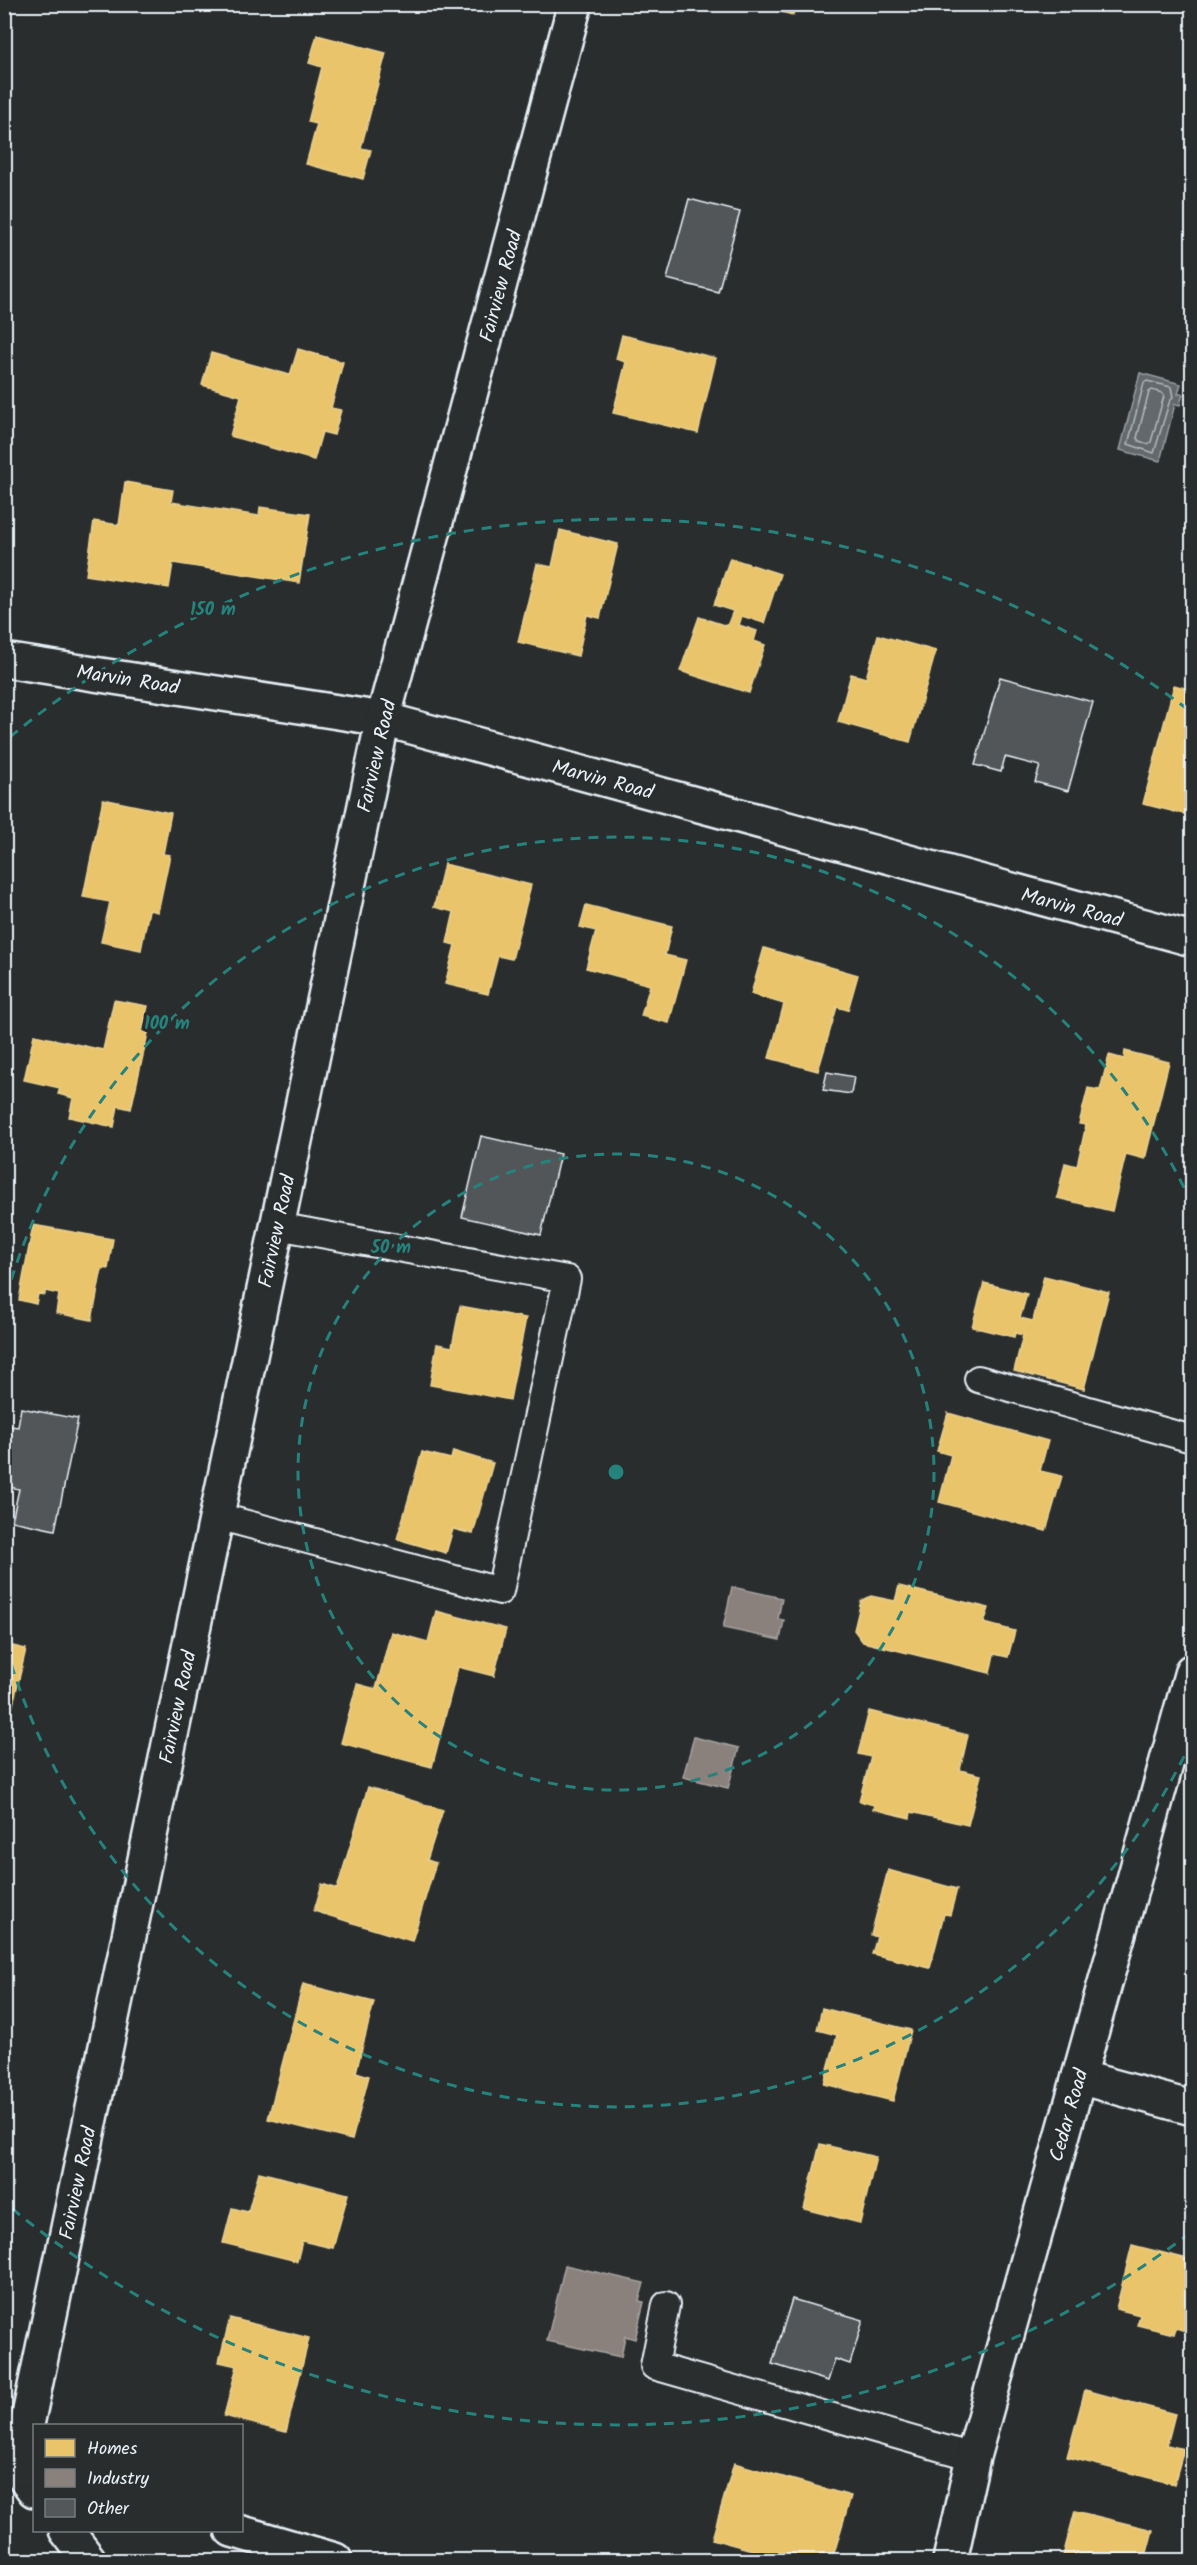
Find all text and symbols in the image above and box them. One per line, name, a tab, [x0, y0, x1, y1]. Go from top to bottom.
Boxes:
street label: Fairview Road	[472, 226, 533, 346]
text: 150 m	[190, 596, 236, 625]
street label: Marvin Road	[74, 657, 182, 705]
street label: Fairview Road	[349, 696, 407, 816]
street label: Marvin Road	[548, 752, 658, 810]
street label: Marvin Road	[1017, 880, 1127, 938]
text: 100 m	[144, 1010, 190, 1039]
street label: Fairview Road	[250, 1171, 306, 1291]
text: 50 m	[370, 1234, 411, 1263]
centre of rings	[606, 1462, 626, 1482]
street label: Fairview Road	[151, 1647, 207, 1767]
street label: Cedar Road	[1041, 2064, 1099, 2166]
street label: Fairview Road	[51, 2123, 107, 2243]
legend	[33, 2424, 243, 2532]
text: Homes	[87, 2435, 138, 2464]
text: Industry	[87, 2465, 149, 2494]
text: Other	[87, 2495, 130, 2524]

